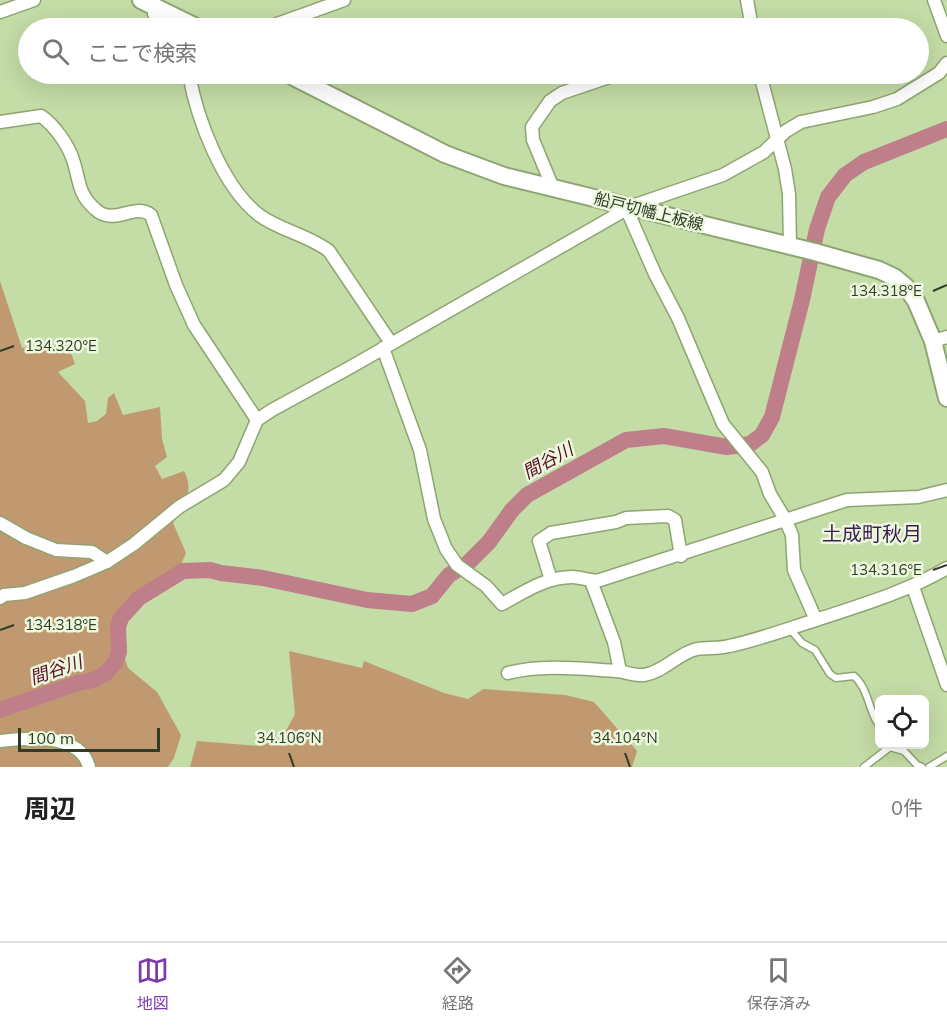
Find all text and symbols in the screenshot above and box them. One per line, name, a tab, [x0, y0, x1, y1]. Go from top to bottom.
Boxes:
search box	[18, 18, 929, 84]
icon: search	[39, 35, 72, 68]
text: ここで検索	[87, 39, 197, 67]
street label: 船戸切幡上板線	[592, 188, 706, 234]
text: 134.318°E	[850, 281, 922, 300]
text: 134.320°E	[25, 336, 97, 355]
water label: 間谷川	[519, 436, 579, 484]
district label: 土成町秋月	[822, 521, 922, 546]
text: 134.316°E	[850, 560, 922, 579]
text: 134.318°E	[25, 615, 97, 634]
water label: 間谷川	[27, 649, 87, 689]
map controls	[875, 695, 929, 749]
button: locate	[875, 695, 929, 749]
scale bar	[18, 725, 160, 752]
text: 100 m	[27, 728, 74, 748]
text: 34.106°N	[256, 728, 322, 747]
text: 34.104°N	[592, 728, 658, 747]
text: 周辺	[24, 792, 76, 825]
text: 0件	[891, 795, 923, 820]
tab: 地図	[136, 954, 169, 1014]
tab: 経路	[441, 954, 474, 1014]
tab: 保存済み	[747, 954, 811, 1014]

